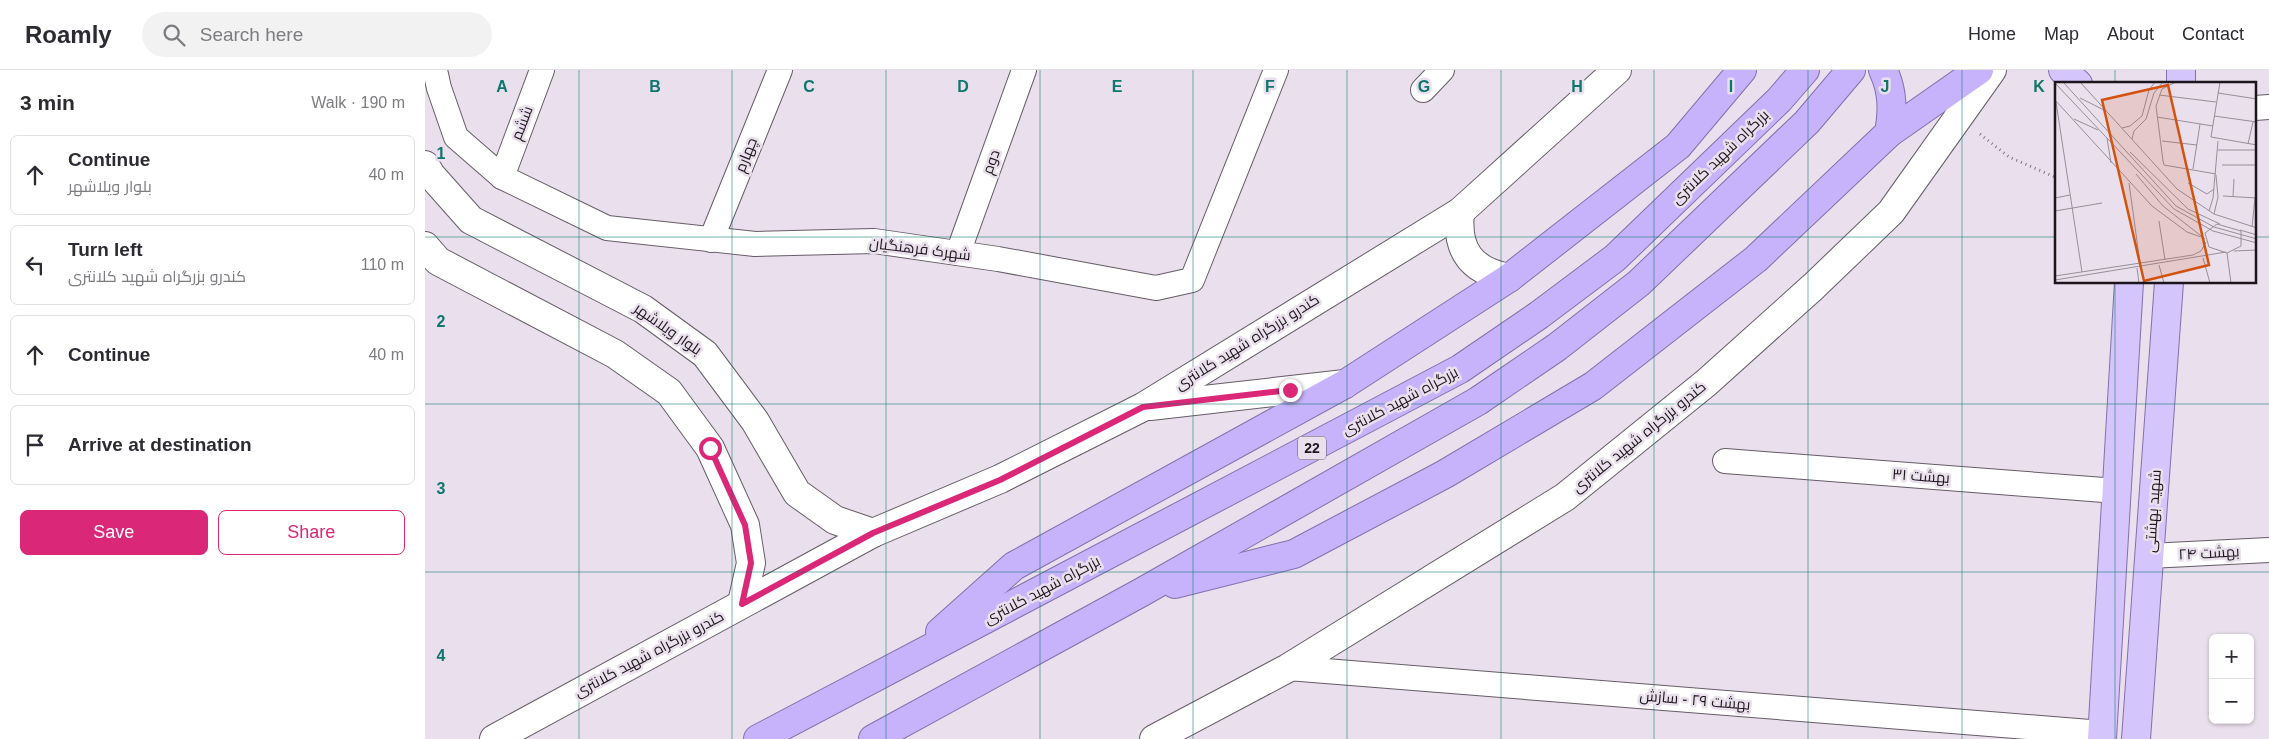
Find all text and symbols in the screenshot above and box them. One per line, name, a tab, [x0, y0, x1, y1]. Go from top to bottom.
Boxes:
search box	[142, 12, 492, 57]
text: Roamly	[25, 21, 112, 48]
icon: search	[160, 21, 188, 49]
text: Search here	[200, 24, 303, 45]
text: Home	[1968, 24, 2016, 44]
text: Map	[2044, 24, 2079, 44]
text: About	[2107, 24, 2154, 44]
text: Contact	[2182, 24, 2244, 44]
text: A	[496, 78, 508, 95]
text: B	[649, 78, 661, 95]
text: C	[803, 78, 815, 95]
text: D	[957, 78, 969, 95]
text: E	[1112, 78, 1123, 95]
text: F	[1265, 78, 1275, 95]
text: G	[1418, 78, 1430, 95]
text: H	[1571, 78, 1583, 95]
text: I	[1729, 78, 1733, 95]
text: J	[1881, 78, 1889, 95]
text: K	[2033, 78, 2045, 95]
inset map	[2055, 82, 2257, 284]
text: 3 min	[20, 91, 75, 114]
text: Walk · 190 m	[311, 94, 405, 111]
street label: ششم	[507, 103, 538, 143]
street label: بزرگراه شهید کلانتری	[1667, 106, 1773, 209]
street label: چهارم	[731, 135, 762, 175]
text: 1	[437, 145, 446, 162]
street label: دوم	[978, 147, 1005, 177]
text: Continue	[68, 149, 150, 170]
icon: ahead	[21, 161, 49, 189]
text: 40 m	[368, 166, 404, 183]
text: بلوار ویلاشهر	[68, 178, 152, 195]
street label: شهرک فرهنگیان	[868, 234, 972, 265]
text: Turn left	[68, 239, 143, 260]
icon: left	[21, 251, 49, 279]
text: 110 m	[361, 256, 404, 273]
text: کندرو بزرگراه شهید کلانتری	[68, 268, 246, 285]
street label: کندرو بزرگراه شهید کلانتری	[1171, 290, 1323, 395]
street label: بلوار ویلاشهر	[629, 299, 705, 360]
text: 2	[437, 313, 446, 330]
icon: ahead	[21, 341, 49, 369]
text: Continue	[68, 344, 150, 365]
text: 40 m	[368, 346, 404, 363]
street label: بزرگراه شهید کلانتری	[1339, 363, 1462, 440]
street label: کندرو بزرگراه شهید کلانتری	[1569, 378, 1710, 497]
route end	[1279, 379, 1302, 402]
icon: arrive	[21, 431, 49, 459]
text: Arrive at destination	[68, 434, 252, 455]
road number: 22	[1298, 436, 1326, 459]
route start	[699, 437, 722, 460]
street label: بهشت ۳۱	[1891, 465, 1951, 488]
street label: شهید بهشتی	[2141, 469, 2166, 553]
text: 3	[437, 480, 446, 497]
button: Save	[20, 510, 208, 555]
button: Share	[218, 510, 405, 555]
street label: بهشت ۲۴	[2178, 542, 2240, 565]
street label: بزرگراه شهید کلانتری	[981, 552, 1104, 629]
street label: کندرو بزرگراه شهید کلانتری	[571, 607, 727, 702]
map controls	[2209, 634, 2254, 724]
button: +	[2209, 634, 2254, 679]
text: 4	[437, 647, 446, 664]
button: −	[2209, 679, 2254, 724]
street label: بهشت ۲۹ - سازش	[1639, 686, 1751, 715]

